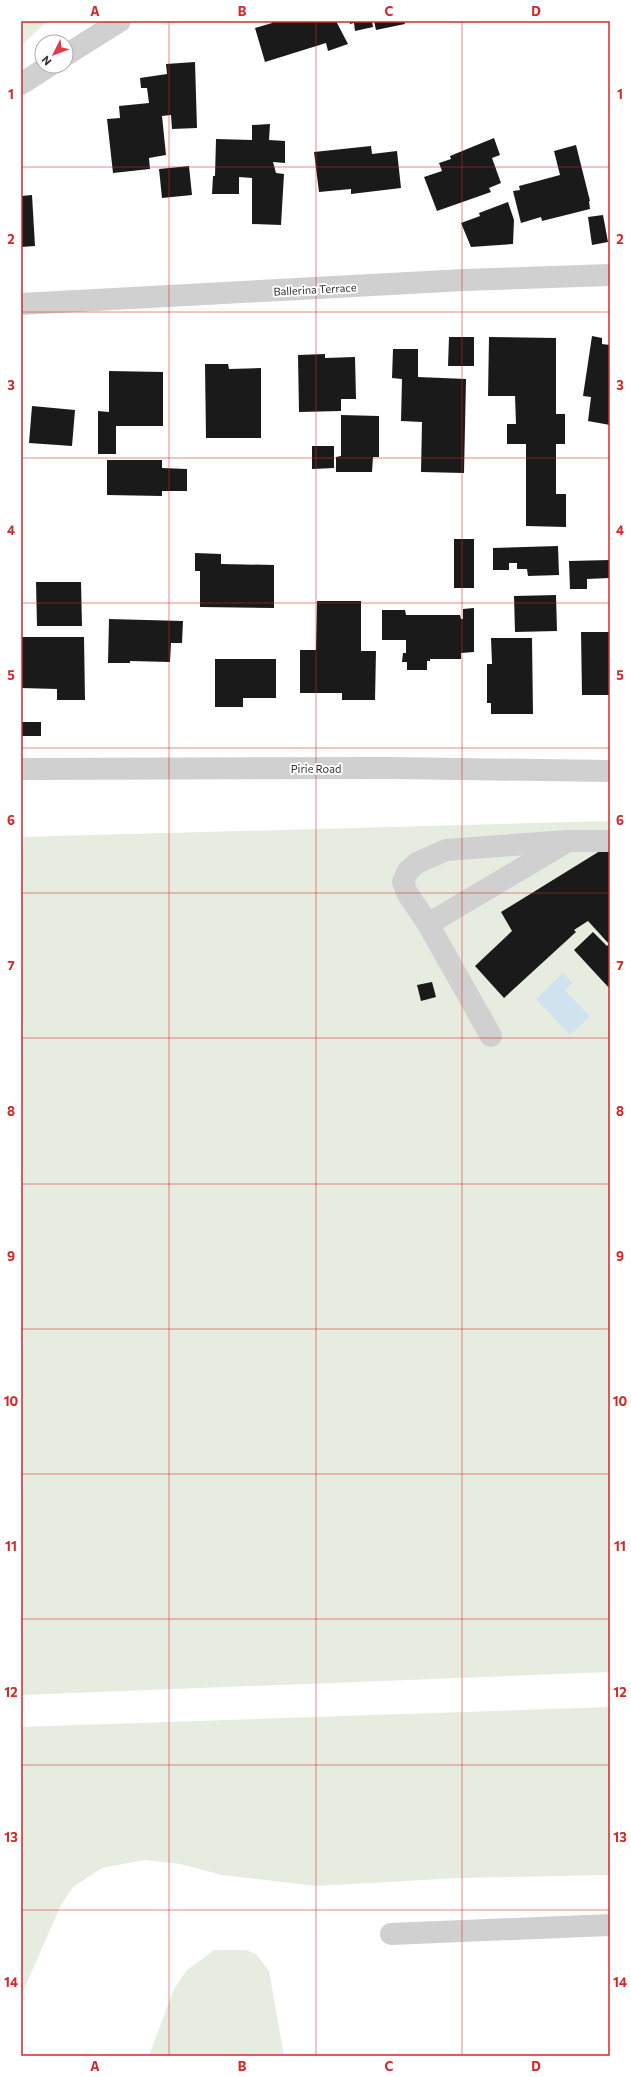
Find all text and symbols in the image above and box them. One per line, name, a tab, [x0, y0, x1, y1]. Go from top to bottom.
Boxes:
text: A	[90, 3, 100, 19]
text: B	[238, 3, 247, 19]
text: C	[385, 3, 394, 19]
text: D	[531, 3, 541, 19]
north arrow	[34, 34, 74, 74]
text: N	[39, 54, 54, 68]
text: 1	[8, 86, 14, 102]
text: 1	[617, 86, 623, 102]
text: 2	[7, 231, 15, 247]
text: 2	[616, 231, 624, 247]
street label: Ballerina Terrace	[273, 280, 357, 298]
text: 3	[7, 377, 15, 393]
text: 3	[616, 377, 624, 393]
text: 4	[7, 522, 15, 538]
text: 4	[616, 522, 624, 538]
text: 5	[7, 667, 15, 683]
text: 5	[616, 667, 624, 683]
street label: Pirie Road	[291, 762, 341, 775]
text: 6	[7, 812, 15, 828]
text: 6	[616, 812, 624, 828]
text: 7	[7, 957, 15, 973]
text: 7	[616, 957, 624, 973]
text: 8	[7, 1103, 15, 1119]
text: 8	[616, 1103, 624, 1119]
text: 9	[7, 1248, 15, 1264]
text: 9	[616, 1248, 624, 1264]
text: 10	[4, 1393, 19, 1409]
text: 10	[613, 1393, 628, 1409]
text: 11	[5, 1538, 17, 1554]
text: 11	[614, 1538, 626, 1554]
text: 12	[4, 1684, 18, 1700]
text: 12	[613, 1684, 627, 1700]
text: 13	[4, 1829, 18, 1845]
text: 13	[613, 1829, 627, 1845]
text: 14	[4, 1974, 18, 1990]
text: 14	[613, 1974, 627, 1990]
text: A	[90, 2058, 100, 2074]
text: B	[238, 2058, 247, 2074]
text: C	[385, 2058, 394, 2074]
text: D	[531, 2058, 541, 2074]

